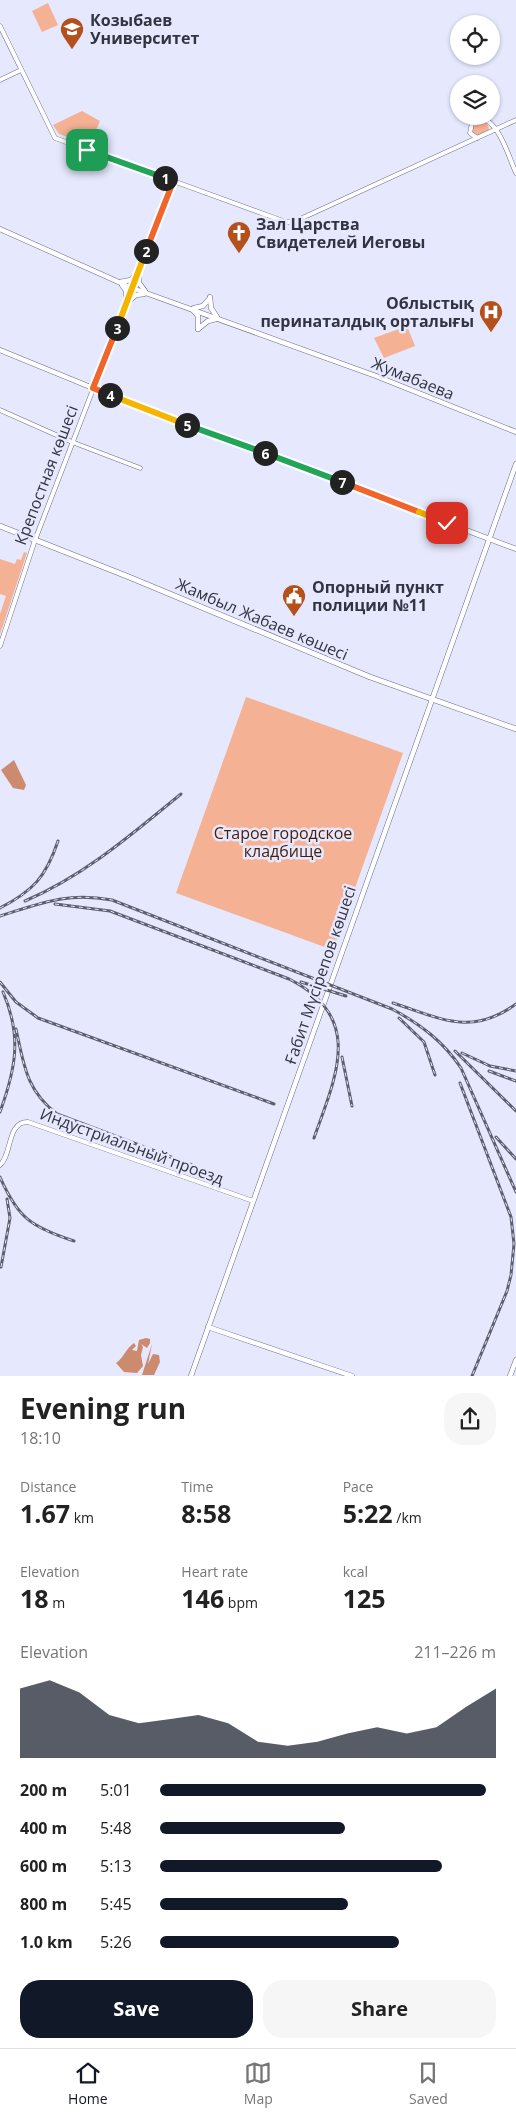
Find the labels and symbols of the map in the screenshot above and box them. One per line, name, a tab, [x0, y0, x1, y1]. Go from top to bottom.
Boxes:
place label: Козыбаев Университет	[90, 9, 199, 49]
school or university icon: Козыбаев Университет	[59, 16, 85, 50]
pin	[66, 129, 108, 171]
pin: 1	[152, 166, 178, 190]
place label: Зал Царства Свидетелей Иеговы	[256, 213, 425, 253]
church icon: Зал Царства Свидетелей Иеговы	[226, 220, 252, 254]
pin: 2	[134, 238, 158, 264]
place label: Облыстық перинаталдық орталығы	[260, 292, 474, 332]
hospital icon: Облыстық перинаталдық орталығы	[478, 299, 504, 333]
pin: 3	[104, 316, 130, 340]
street label: Жумабаева	[368, 351, 458, 405]
pin: 4	[98, 382, 122, 408]
street label: Крепостная көшесі	[9, 402, 83, 548]
pin: 5	[174, 412, 200, 438]
pin: 6	[252, 440, 278, 466]
pin: 7	[330, 470, 354, 494]
pin	[426, 502, 468, 544]
street label: Жамбыл Жабаев көшесі	[173, 573, 351, 665]
place label: Опорный пункт полиции №11	[312, 576, 444, 616]
public building icon: Опорный пункт полиции №11	[281, 583, 307, 617]
park label: Старое городское кладбище	[214, 822, 352, 862]
street label: Ғабит Мүсірепов көшесі	[279, 883, 361, 1067]
street label: Индустриальный проезд	[37, 1102, 227, 1190]

